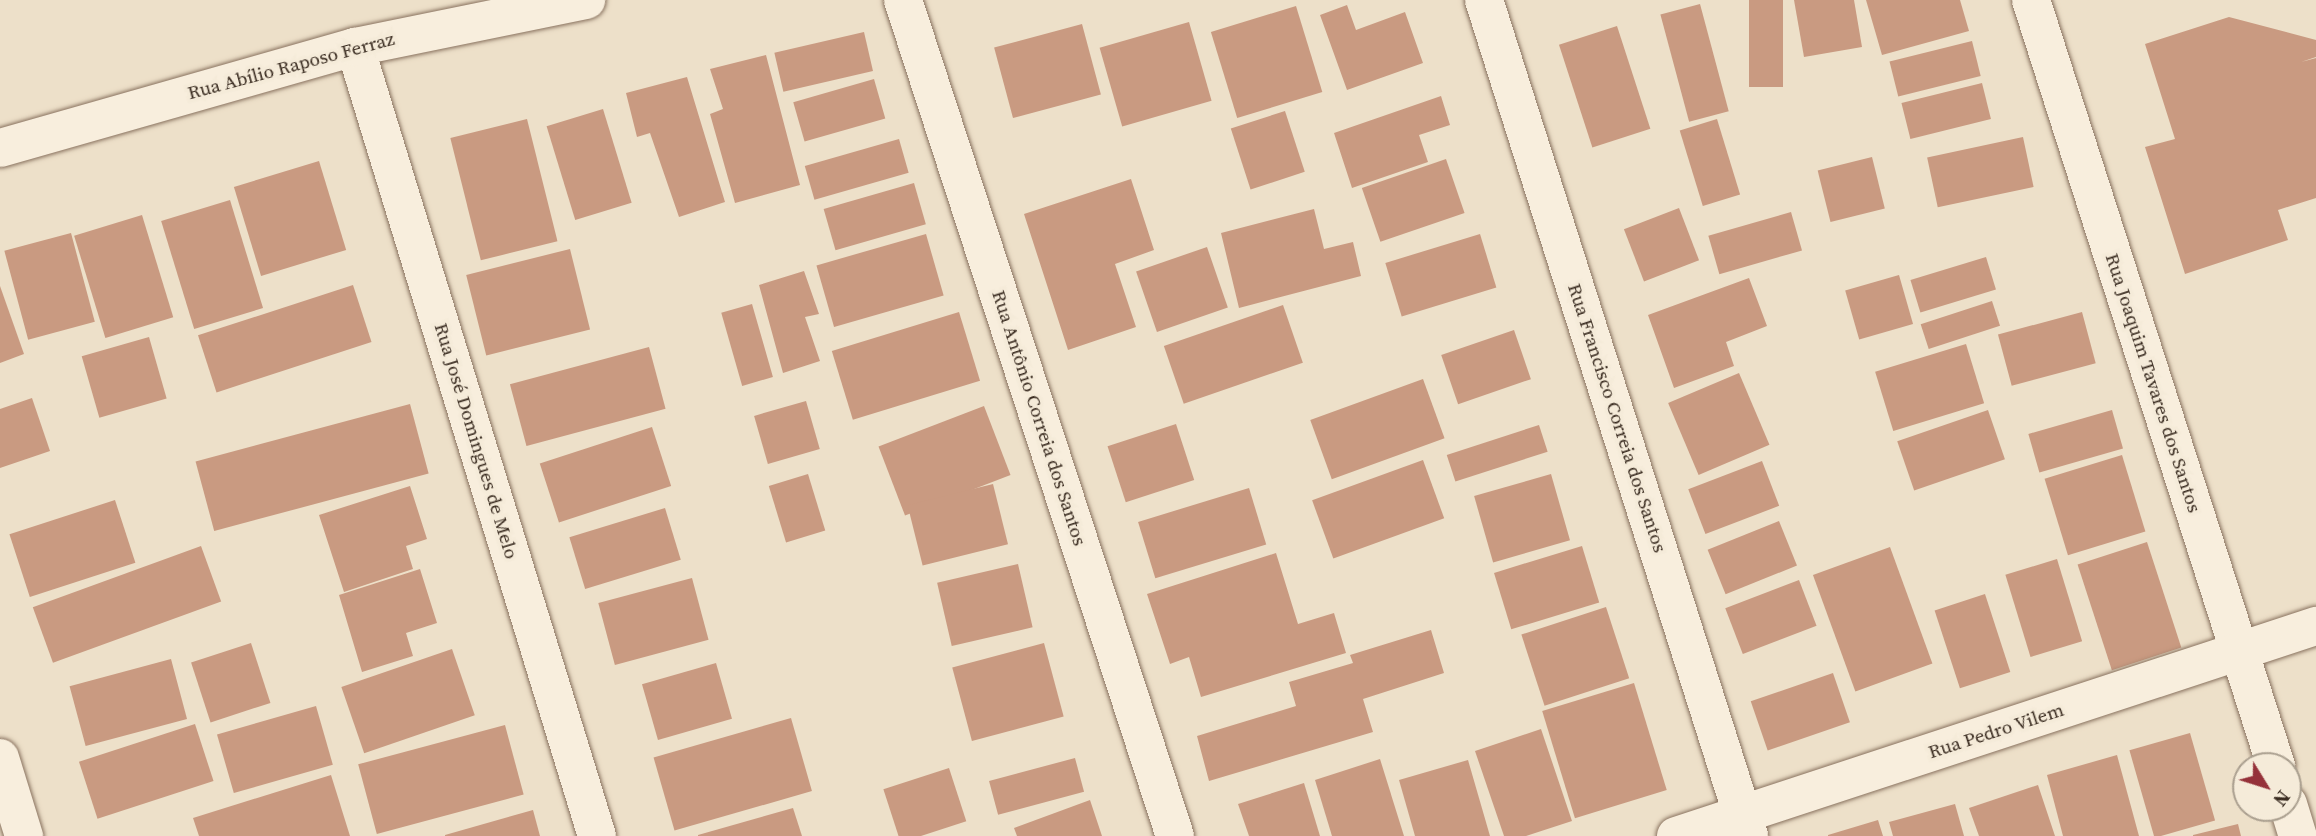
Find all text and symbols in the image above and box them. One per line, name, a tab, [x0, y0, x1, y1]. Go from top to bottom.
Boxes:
street label: Rua Abílio Raposo Ferraz	[185, 27, 397, 105]
street label: Rua Joaquim Tavares dos Santos	[2100, 250, 2206, 516]
street label: Rua Francisco Correia dos Santos	[1563, 281, 1671, 555]
street label: Rua Antônio Correia dos Santos	[987, 287, 1091, 549]
street label: Rua José Domingues de Melo	[429, 320, 523, 562]
street label: Rua Pedro Vilem	[1925, 698, 2067, 764]
north arrow	[2232, 752, 2302, 822]
text: N	[2267, 785, 2296, 812]

